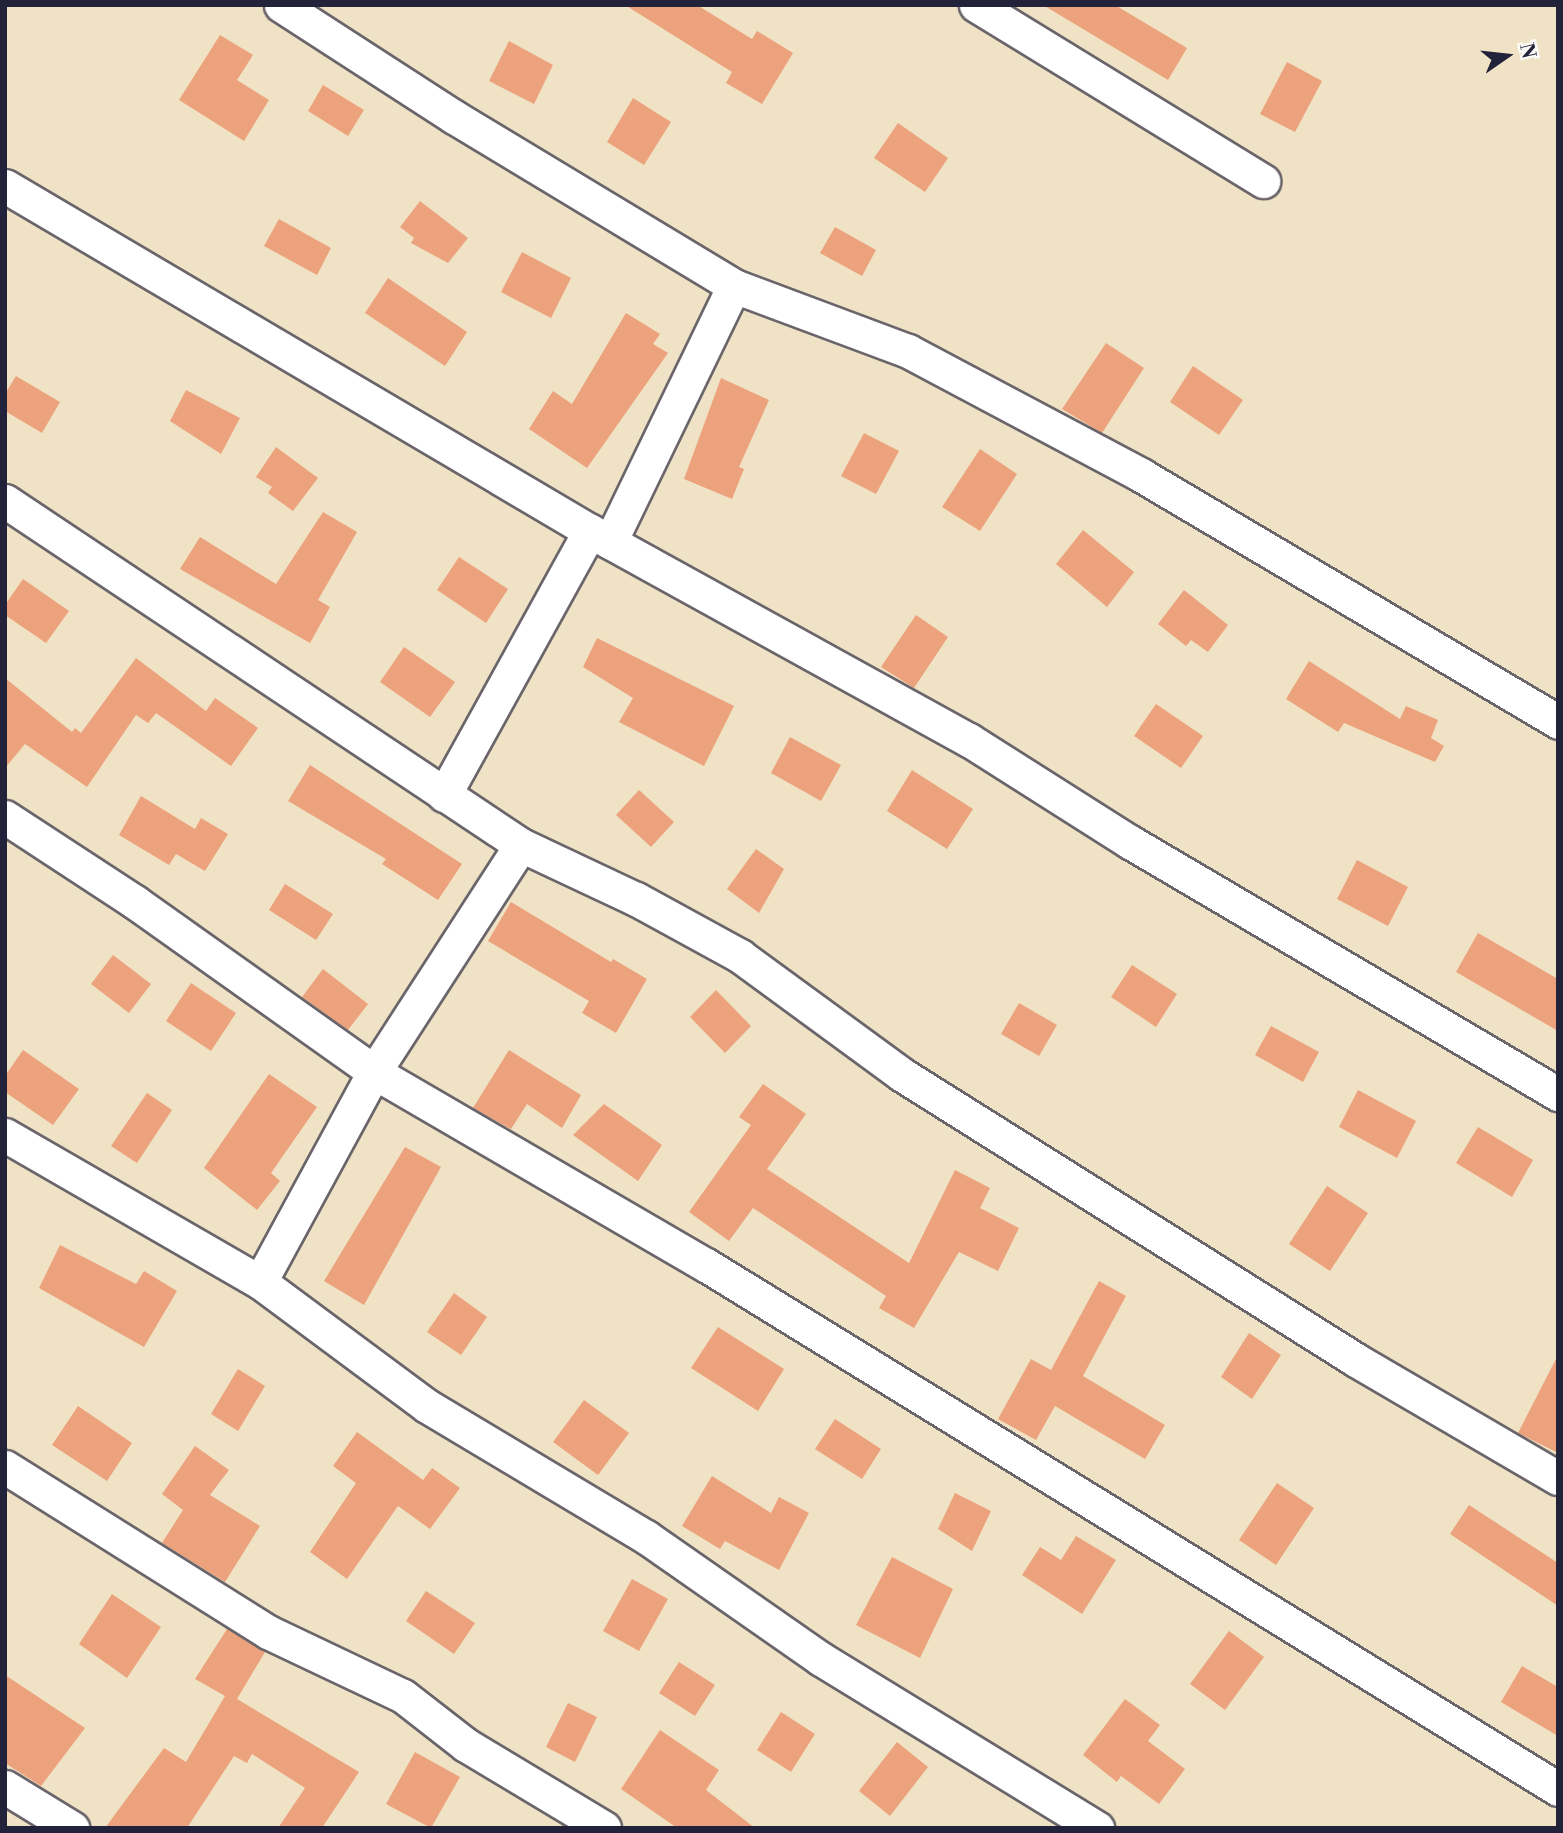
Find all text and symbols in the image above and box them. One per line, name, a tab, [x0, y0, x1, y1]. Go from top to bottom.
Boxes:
north arrow	[1472, 21, 1542, 91]
text: N	[1514, 41, 1541, 61]

